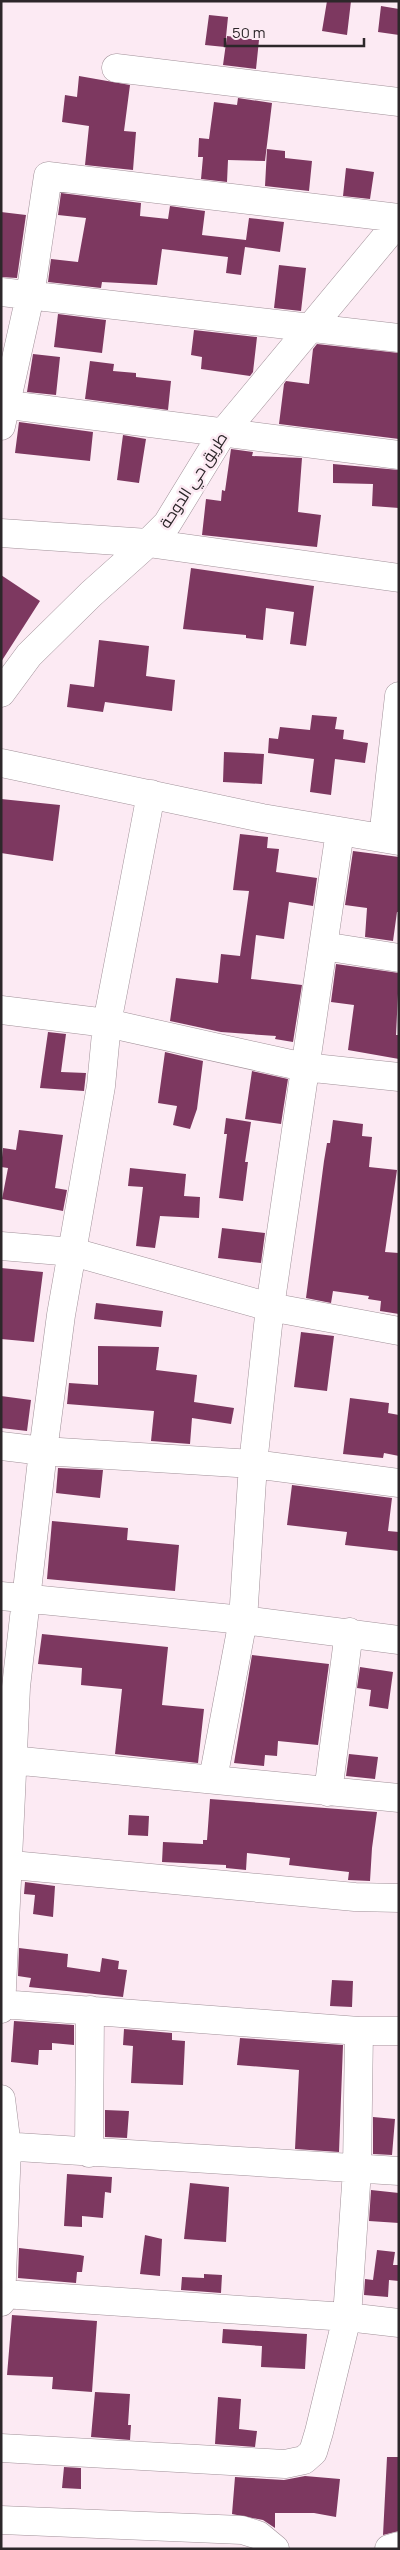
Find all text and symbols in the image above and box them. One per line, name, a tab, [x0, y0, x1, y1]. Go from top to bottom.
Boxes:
scale bar	[225, 15, 364, 47]
text: 50 m	[232, 22, 266, 43]
street label: طريق حي الدوحة	[154, 428, 235, 534]

